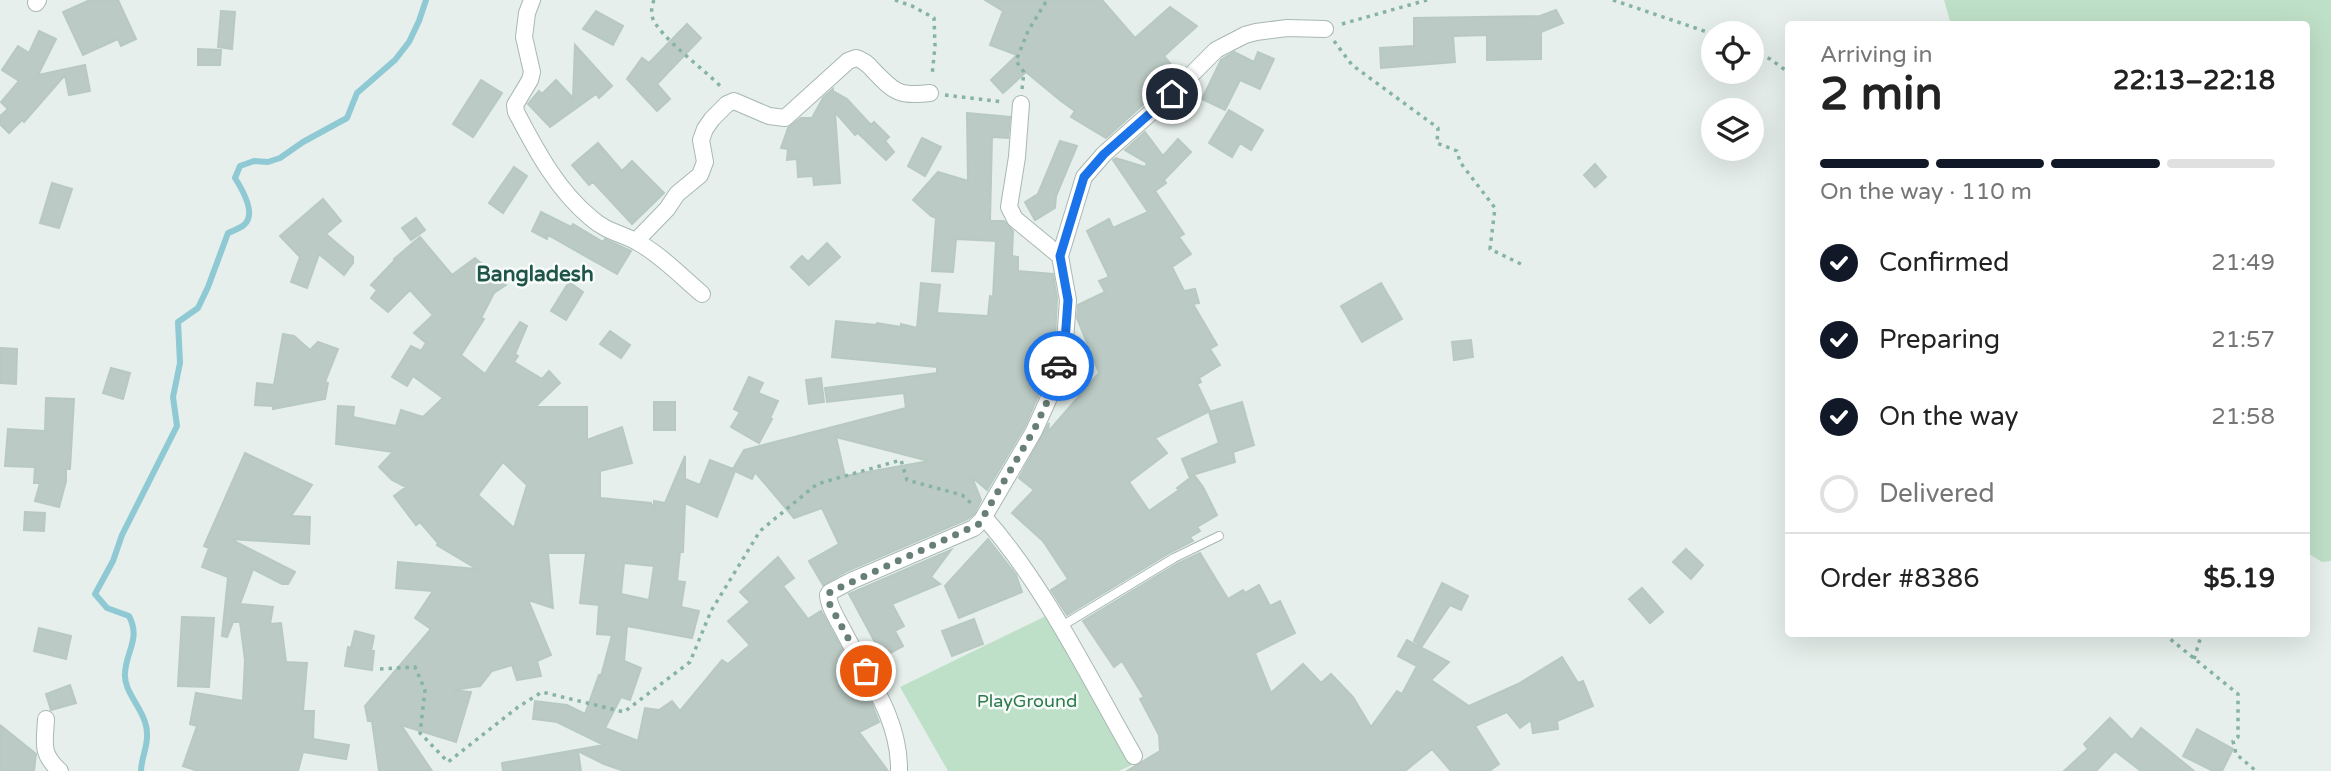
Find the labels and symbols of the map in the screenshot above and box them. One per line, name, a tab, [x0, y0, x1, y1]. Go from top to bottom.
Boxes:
pin	[1142, 64, 1202, 124]
district label: Bangladesh	[476, 262, 594, 287]
courier	[1024, 331, 1094, 401]
pin	[836, 641, 896, 701]
park label: PlayGround	[977, 690, 1077, 712]

